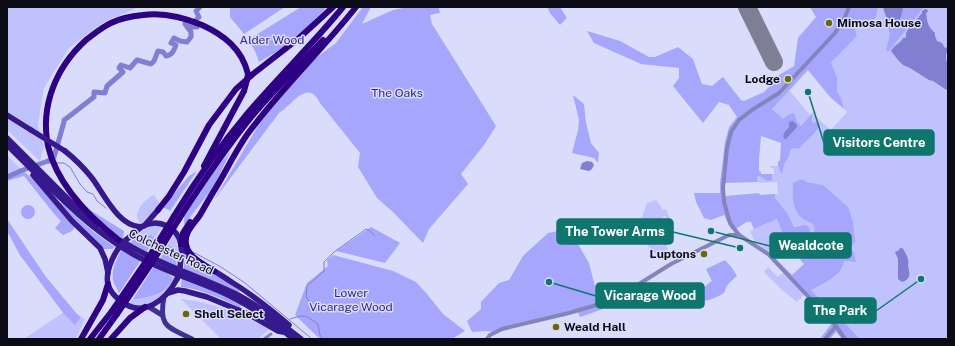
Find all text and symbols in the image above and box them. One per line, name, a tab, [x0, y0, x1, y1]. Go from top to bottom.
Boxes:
place label: Mimosa House	[837, 16, 921, 30]
marker: Mimosa House	[824, 18, 834, 28]
park label: Alder Wood	[240, 33, 304, 47]
place label: Lodge	[745, 72, 780, 86]
marker: Lodge	[783, 74, 793, 84]
park label: The Oaks	[371, 86, 423, 100]
callout: Visitors Centre	[824, 130, 934, 155]
text: Visitors Centre	[832, 135, 926, 150]
callout: The Tower Arms	[557, 219, 673, 244]
text: The Tower Arms	[565, 224, 665, 239]
street label: Colchester Road	[126, 226, 216, 278]
callout: Wealdcote	[770, 233, 851, 258]
text: Wealdcote	[778, 238, 844, 253]
place label: Luptons	[650, 247, 696, 261]
marker: Luptons	[699, 249, 709, 259]
callout: Vicarage Wood	[596, 283, 704, 308]
park label: Lower Vicarage Wood	[309, 286, 393, 314]
text: Vicarage Wood	[604, 288, 696, 303]
callout: The Park	[805, 298, 876, 323]
text: The Park	[813, 303, 868, 318]
place label: Shell Select	[194, 307, 264, 321]
marker: Shell Select	[181, 309, 191, 319]
place label: Weald Hall	[564, 320, 626, 334]
marker: Weald Hall	[551, 322, 561, 332]

